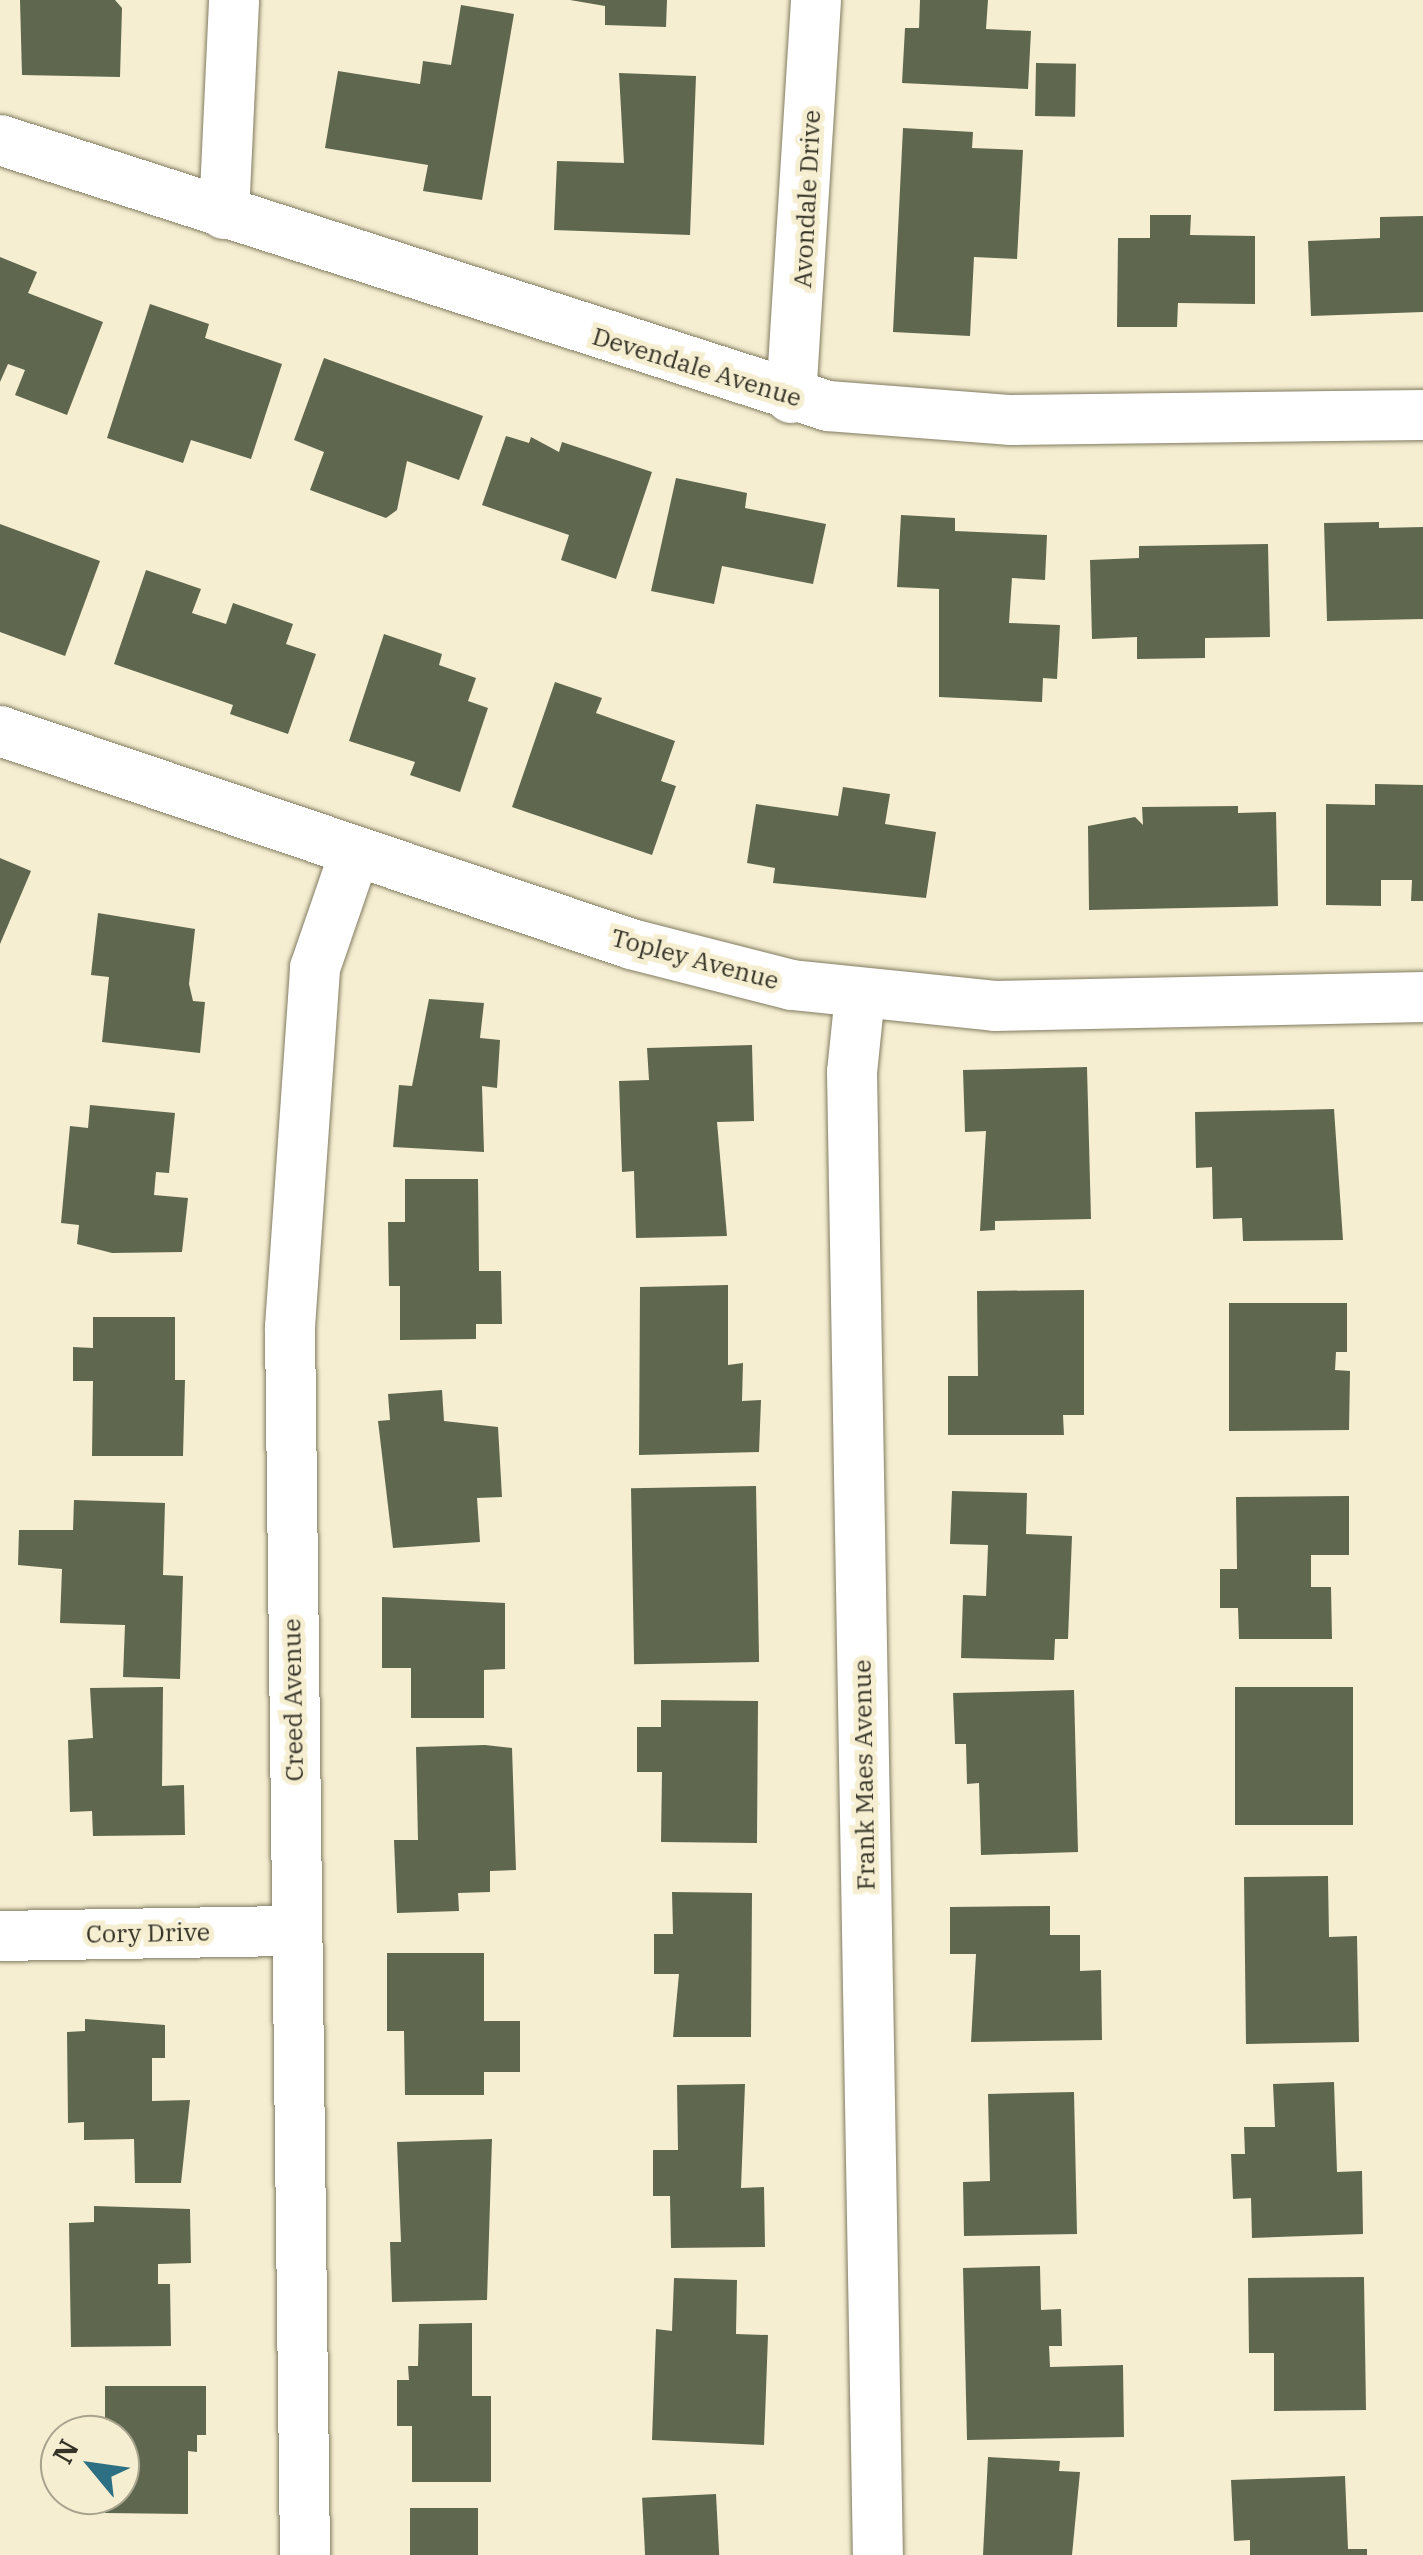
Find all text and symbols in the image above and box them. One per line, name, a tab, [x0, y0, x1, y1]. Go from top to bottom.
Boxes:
street label: Avondale Drive	[787, 109, 827, 289]
street label: Devendale Avenue	[589, 321, 805, 413]
street label: Topley Avenue	[608, 922, 782, 996]
street label: Creed Avenue	[277, 1618, 309, 1782]
street label: Frank Maes Avenue	[847, 1659, 881, 1891]
street label: Cory Drive	[86, 1917, 210, 1949]
north arrow	[40, 2415, 140, 2515]
text: N	[44, 2433, 87, 2470]

